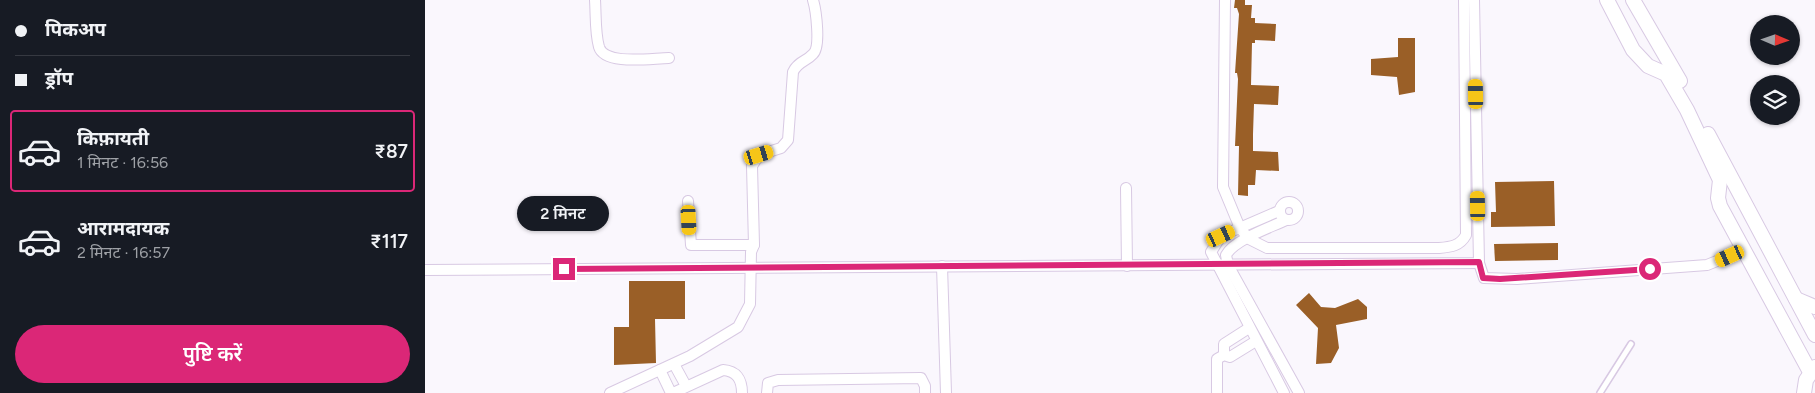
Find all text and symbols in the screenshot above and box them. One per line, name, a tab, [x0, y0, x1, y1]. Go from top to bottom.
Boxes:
north arrow	[1750, 15, 1800, 65]
map controls	[1750, 15, 1800, 125]
text: पिकअप	[45, 18, 106, 41]
text: ड्रॉप	[45, 67, 73, 90]
button: layers	[1750, 75, 1800, 125]
car	[1468, 79, 1483, 109]
text: किफ़ायती	[77, 127, 149, 150]
icon: car	[17, 129, 62, 174]
text: ₹87	[374, 140, 408, 163]
car	[742, 143, 775, 167]
text: 1 मिनट · 16:56	[77, 153, 168, 172]
car	[1470, 191, 1485, 221]
callout: 2 मिनट	[518, 196, 610, 232]
text: 2 मिनट	[540, 204, 586, 223]
car	[680, 205, 697, 235]
text: आरामदायक	[77, 217, 169, 240]
icon: car	[17, 219, 62, 264]
car	[1204, 223, 1237, 249]
text: ₹117	[370, 230, 408, 253]
text: 2 मिनट · 16:57	[77, 243, 170, 262]
car	[1713, 243, 1746, 269]
route end	[553, 258, 575, 280]
route start	[1639, 258, 1661, 280]
button: पुष्टि करें	[15, 325, 410, 383]

